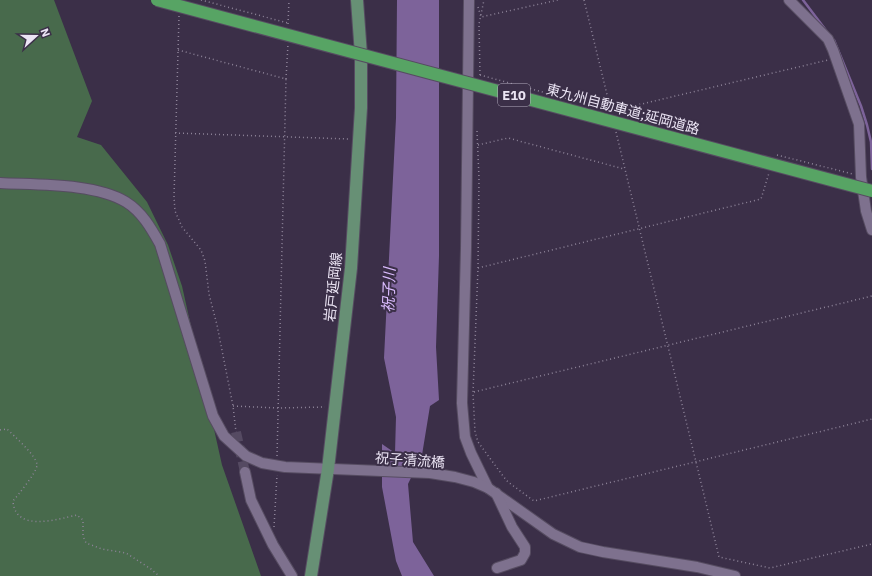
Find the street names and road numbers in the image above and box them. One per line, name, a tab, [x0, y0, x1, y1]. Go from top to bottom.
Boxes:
street label: 東九州自動車道;延岡道路	[544, 80, 702, 138]
road number: E10	[498, 84, 530, 106]
street label: 岩戸延岡線	[320, 251, 346, 323]
street label: 祝子清流橋	[374, 449, 446, 471]

